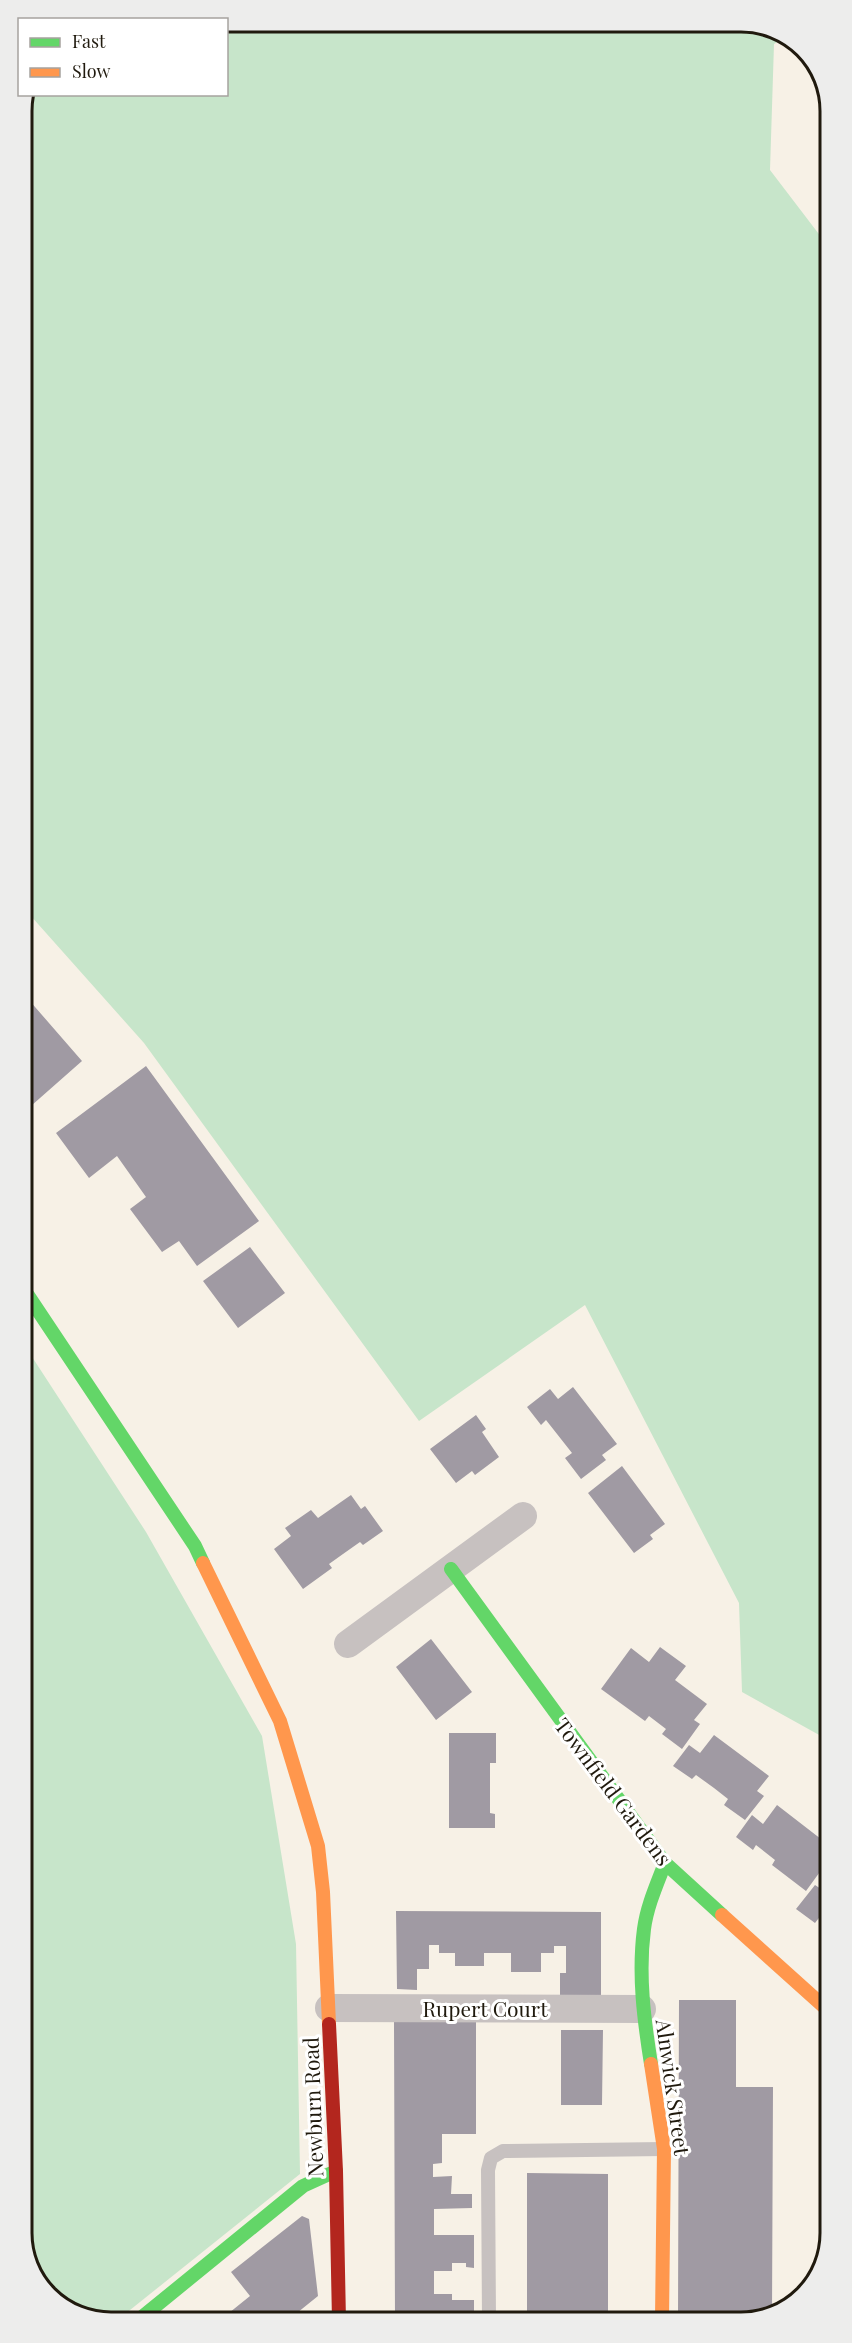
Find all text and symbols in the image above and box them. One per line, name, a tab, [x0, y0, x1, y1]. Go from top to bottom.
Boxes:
legend	[18, 18, 228, 96]
text: Fast	[72, 29, 106, 53]
text: Slow	[72, 59, 110, 83]
street label: Townfield Gardens	[549, 1712, 679, 1870]
street label: Rupert Court	[422, 1994, 548, 2022]
street label: Alnwick Street	[650, 2016, 697, 2157]
street label: Newburn Road	[296, 2037, 328, 2177]

